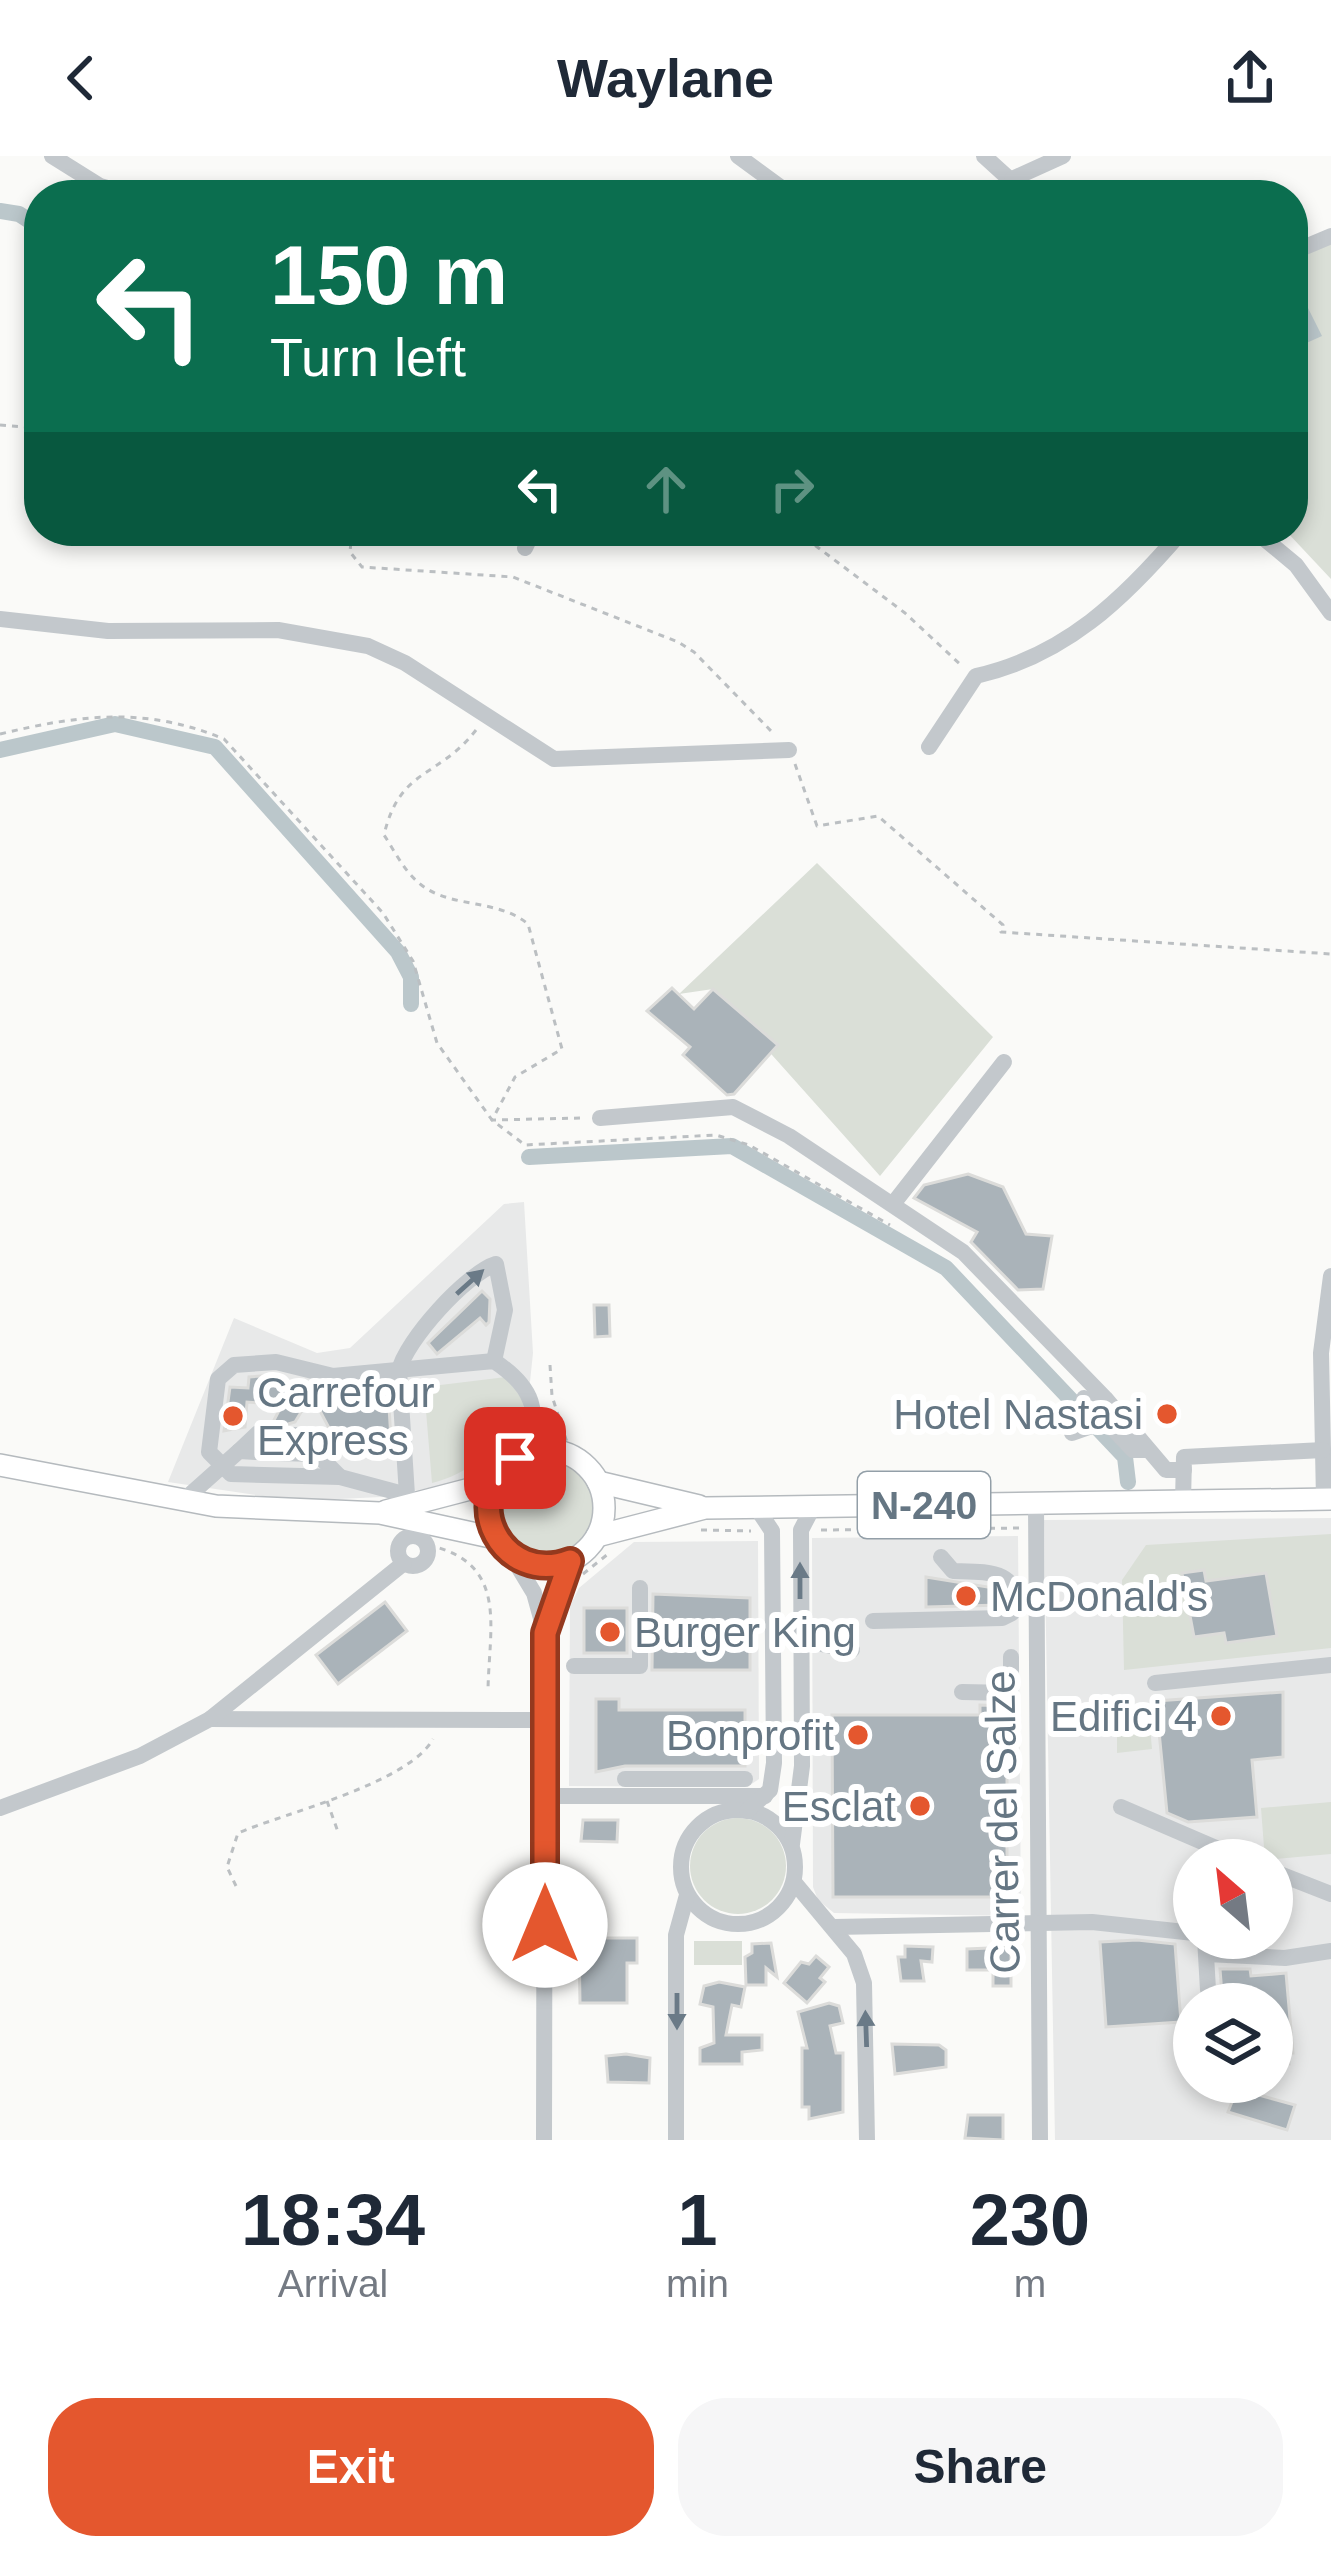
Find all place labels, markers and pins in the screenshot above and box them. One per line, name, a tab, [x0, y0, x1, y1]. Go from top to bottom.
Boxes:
place label: Carrefour Express	[257, 1369, 434, 1464]
place label: Hotel Nastasi	[893, 1391, 1143, 1438]
marker: Hotel Nastasi	[1154, 1401, 1180, 1427]
marker: Carrefour Express	[220, 1403, 246, 1429]
pin	[464, 1407, 566, 1509]
place label: McDonald's	[990, 1573, 1208, 1620]
marker: McDonald's	[953, 1583, 979, 1609]
place label: Burger King	[634, 1609, 856, 1656]
marker: Burger King	[597, 1619, 623, 1645]
place label: Edifici 4	[1050, 1693, 1197, 1740]
marker: Edifici 4	[1208, 1703, 1234, 1729]
place label: Bonprofit	[666, 1712, 834, 1759]
marker: Bonprofit	[845, 1722, 871, 1748]
place label: Esclat	[782, 1783, 896, 1830]
marker: Esclat	[907, 1793, 933, 1819]

